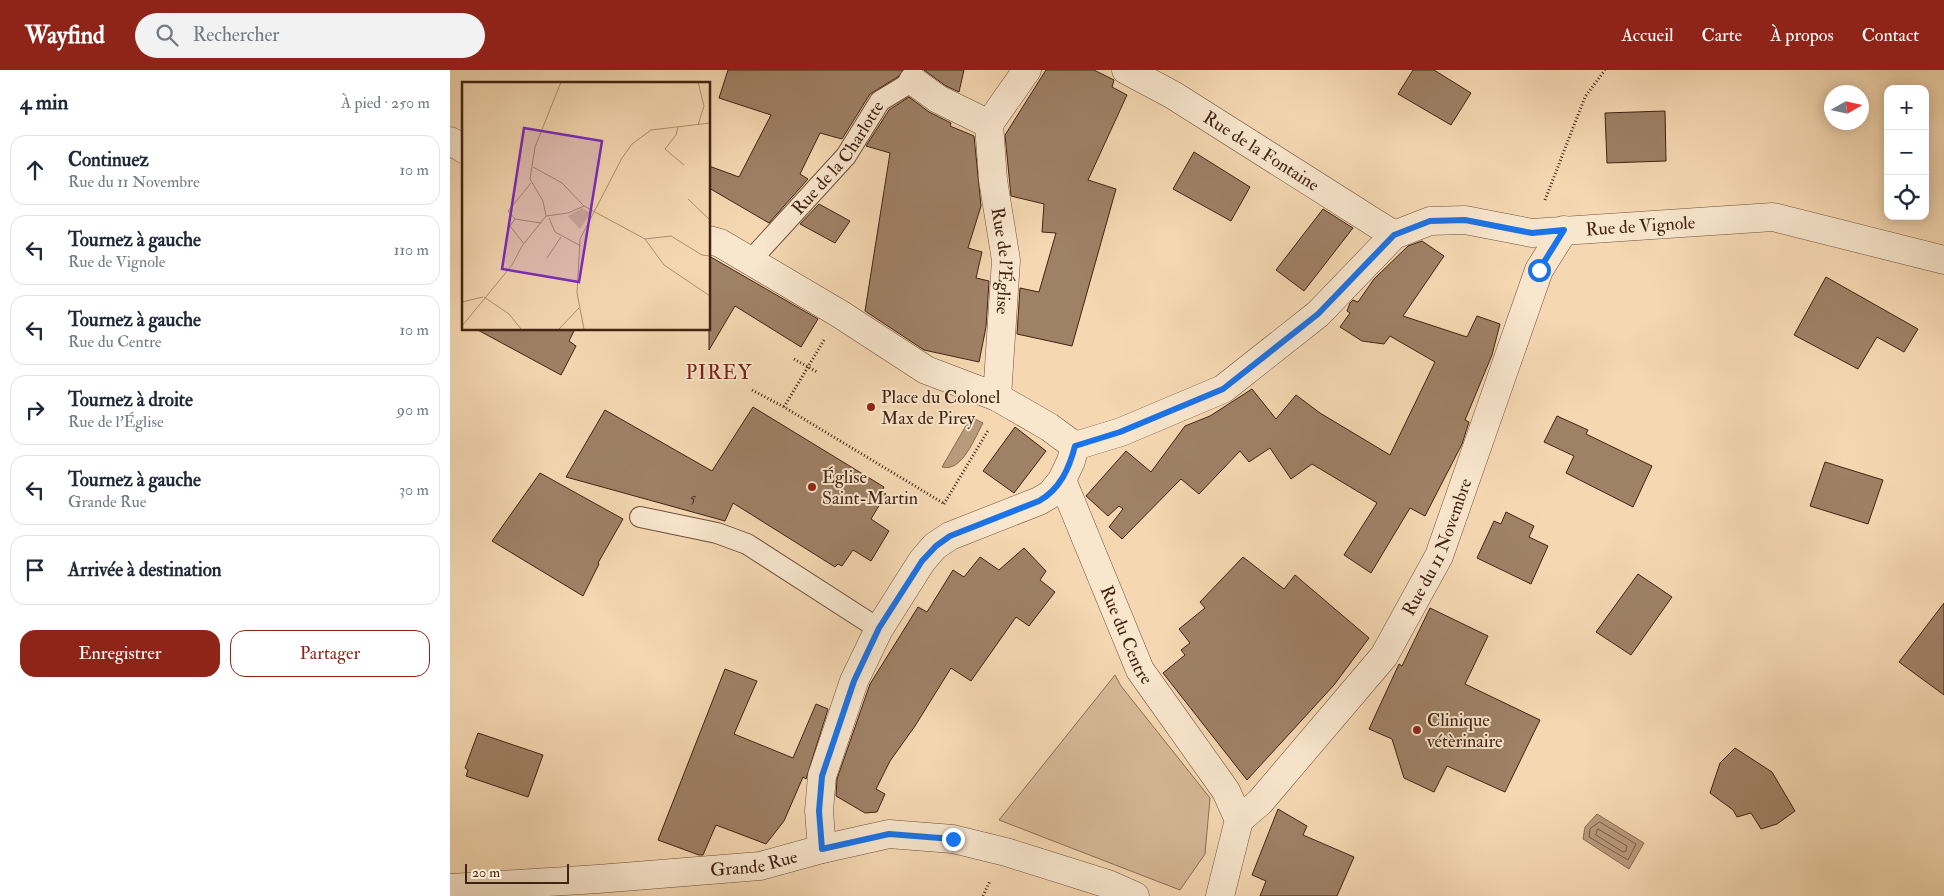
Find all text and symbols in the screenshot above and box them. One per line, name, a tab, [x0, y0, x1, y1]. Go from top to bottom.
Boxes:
search box	[135, 13, 485, 58]
text: Wayfind	[25, 20, 105, 51]
icon: search	[153, 21, 181, 49]
text: Rechercher	[193, 23, 279, 47]
text: Accueil	[1621, 24, 1674, 47]
text: Carte	[1702, 24, 1742, 47]
text: À propos	[1770, 24, 1834, 47]
text: Contact	[1862, 24, 1919, 47]
inset map	[462, 82, 710, 330]
north arrow	[1824, 85, 1869, 130]
map controls	[1884, 85, 1929, 220]
button: +	[1884, 85, 1929, 130]
text: 4 min	[20, 89, 68, 116]
text: À pied · 250 m	[341, 93, 430, 113]
street label: Rue de la Charlotte	[787, 96, 890, 220]
street label: Rue de la Fontaine	[1199, 106, 1324, 197]
button: −	[1884, 130, 1929, 175]
text: Continuez	[68, 148, 149, 172]
icon: ahead	[21, 156, 49, 184]
text: 10 m	[399, 160, 429, 180]
text: Rue du 11 Novembre	[68, 172, 200, 192]
button: locate	[1884, 175, 1929, 220]
street label: Rue de l'Église	[986, 206, 1017, 316]
street label: Rue de Vignole	[1585, 211, 1696, 241]
text: Tournez à gauche	[68, 228, 201, 252]
icon: left	[21, 236, 49, 264]
text: 110 m	[394, 240, 429, 260]
text: Rue de Vignole	[68, 252, 166, 272]
route start	[1528, 259, 1551, 282]
text: Tournez à gauche	[68, 308, 201, 332]
icon: left	[21, 316, 49, 344]
text: 10 m	[399, 320, 429, 340]
text: Rue du Centre	[68, 332, 162, 352]
district label: PIREY	[685, 360, 753, 385]
place label: Place du Colonel Max de Pirey	[881, 386, 1001, 430]
text: Tournez à droite	[68, 388, 193, 412]
icon: right	[21, 396, 49, 424]
text: 90 m	[397, 400, 429, 420]
marker: Place du Colonel Max de Pirey	[865, 401, 877, 413]
text: Rue de l'Église	[68, 412, 164, 432]
place label: Église Saint-Martin	[822, 466, 918, 510]
text: Tournez à gauche	[68, 468, 201, 492]
street label: Rue du 11 Novembre	[1397, 475, 1477, 620]
icon: left	[21, 476, 49, 504]
text: 30 m	[399, 480, 429, 500]
marker: Église Saint-Martin	[806, 481, 818, 493]
house number: 5	[690, 489, 697, 508]
text: Grande Rue	[68, 492, 146, 512]
icon: arrive	[21, 556, 49, 584]
text: Arrivée à destination	[68, 558, 222, 582]
street label: Rue du Centre	[1095, 582, 1158, 690]
button: Enregistrer	[20, 630, 220, 677]
button: Partager	[230, 630, 430, 677]
place label: Clinique vétèrinaire	[1426, 709, 1503, 753]
marker: Clinique vétèrinaire	[1411, 724, 1423, 736]
route end	[942, 828, 965, 851]
street label: Grande Rue	[709, 845, 801, 882]
scale bar	[465, 861, 569, 884]
text: 20 m	[472, 864, 500, 881]

